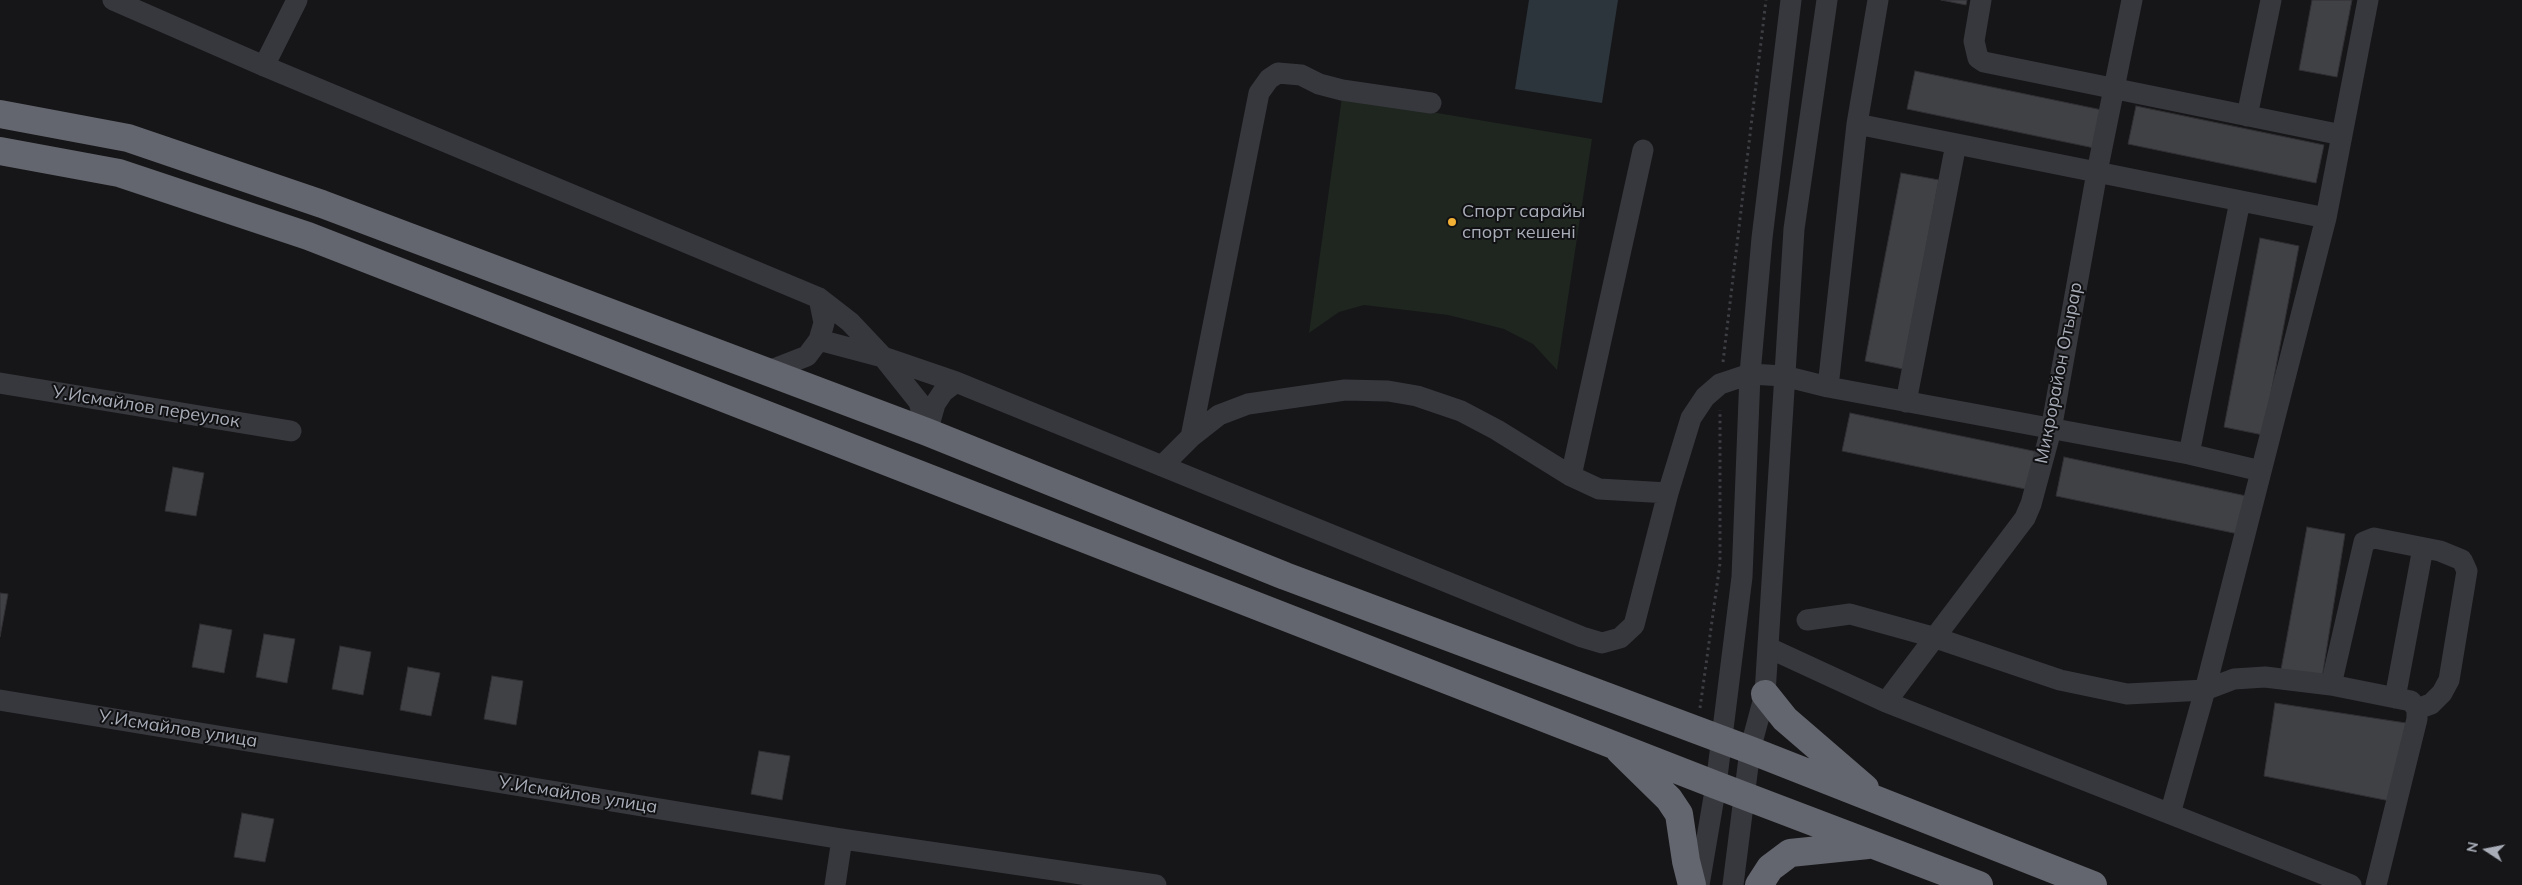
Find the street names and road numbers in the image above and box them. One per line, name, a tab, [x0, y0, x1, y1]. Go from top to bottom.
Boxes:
street label: Микрорайон Отырар	[2031, 280, 2087, 466]
street label: У.Исмайлов переулок	[51, 382, 241, 432]
street label: У.Исмайлов улица	[97, 706, 259, 752]
street label: У.Исмайлов улица	[497, 772, 659, 818]

